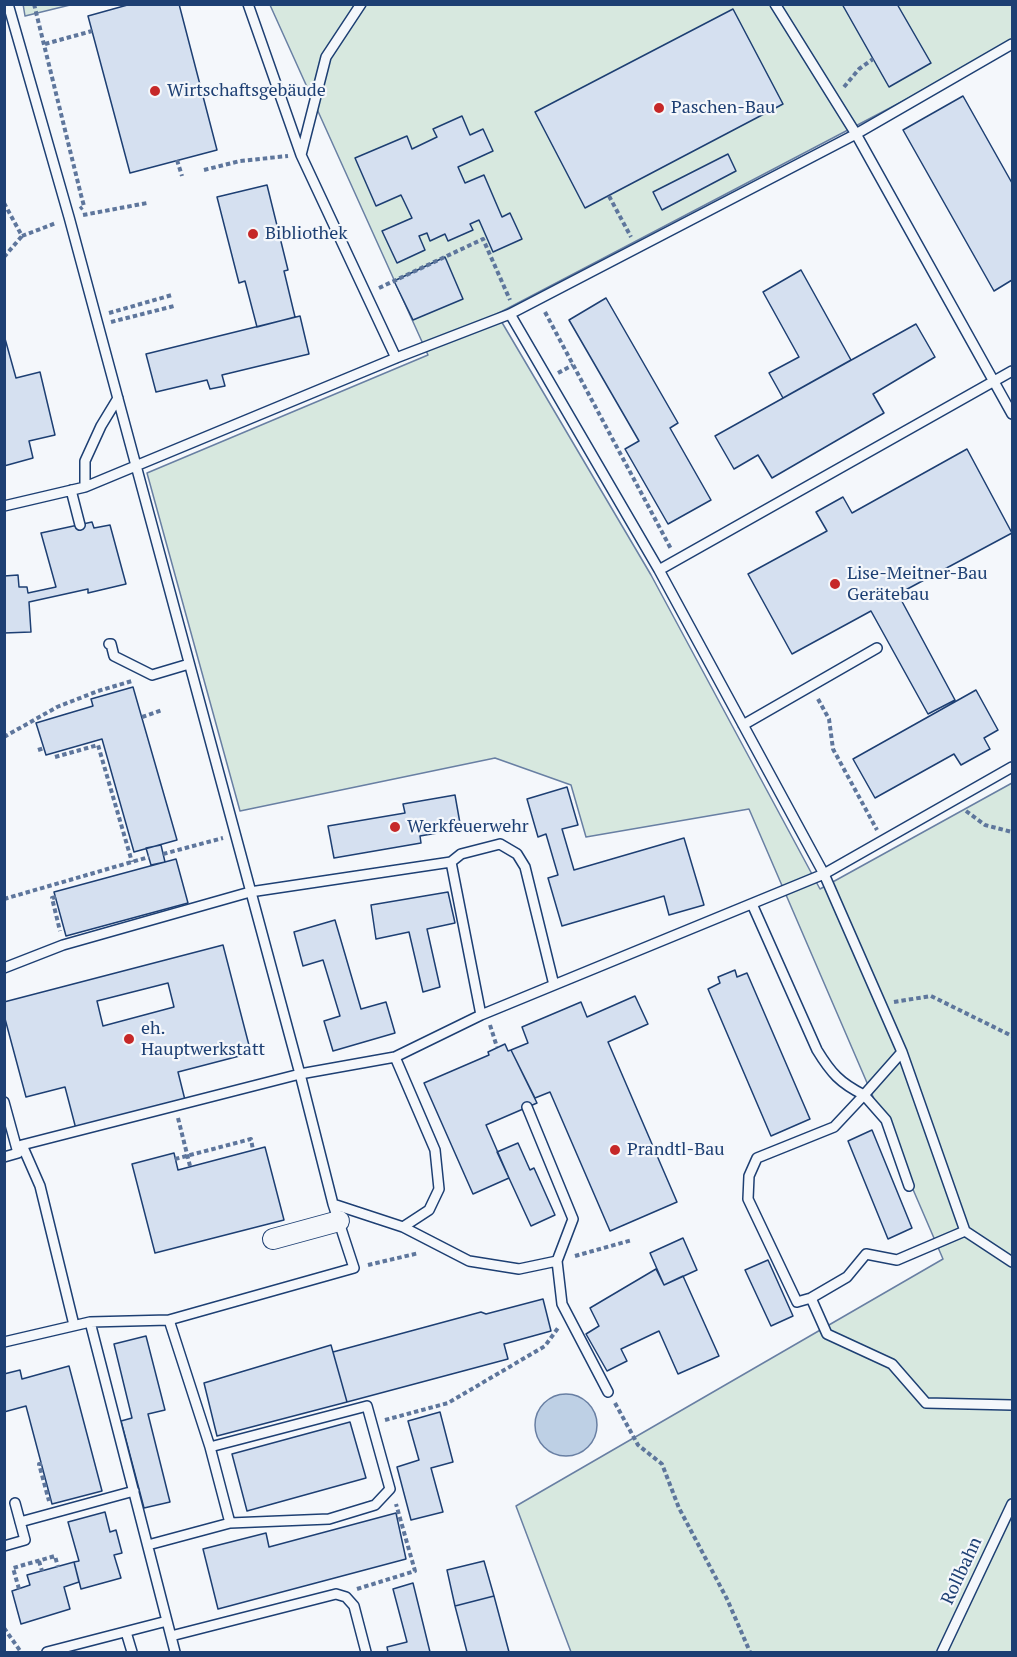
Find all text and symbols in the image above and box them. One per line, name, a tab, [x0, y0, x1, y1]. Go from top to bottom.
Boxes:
place label: Wirtschaftsgebäude	[167, 80, 326, 102]
marker: Wirtschaftsgebäude	[148, 84, 162, 98]
place label: Paschen-Bau	[671, 97, 775, 119]
marker: Paschen-Bau	[652, 101, 666, 115]
place label: Bibliothek	[265, 223, 347, 245]
marker: Bibliothek	[246, 227, 260, 241]
place label: Lise-Meitner-Bau Gerätebau	[847, 563, 988, 606]
marker: Lise-Meitner-Bau Gerätebau	[828, 577, 842, 591]
place label: Werkfeuerwehr	[407, 816, 529, 838]
marker: Werkfeuerwehr	[388, 820, 402, 834]
place label: eh. Hauptwerkstatt	[141, 1018, 265, 1060]
marker: eh. Hauptwerkstatt	[122, 1032, 136, 1046]
place label: Prandtl-Bau	[627, 1139, 725, 1161]
marker: Prandtl-Bau	[608, 1143, 622, 1157]
street label: Rollbahn	[937, 1534, 987, 1608]

